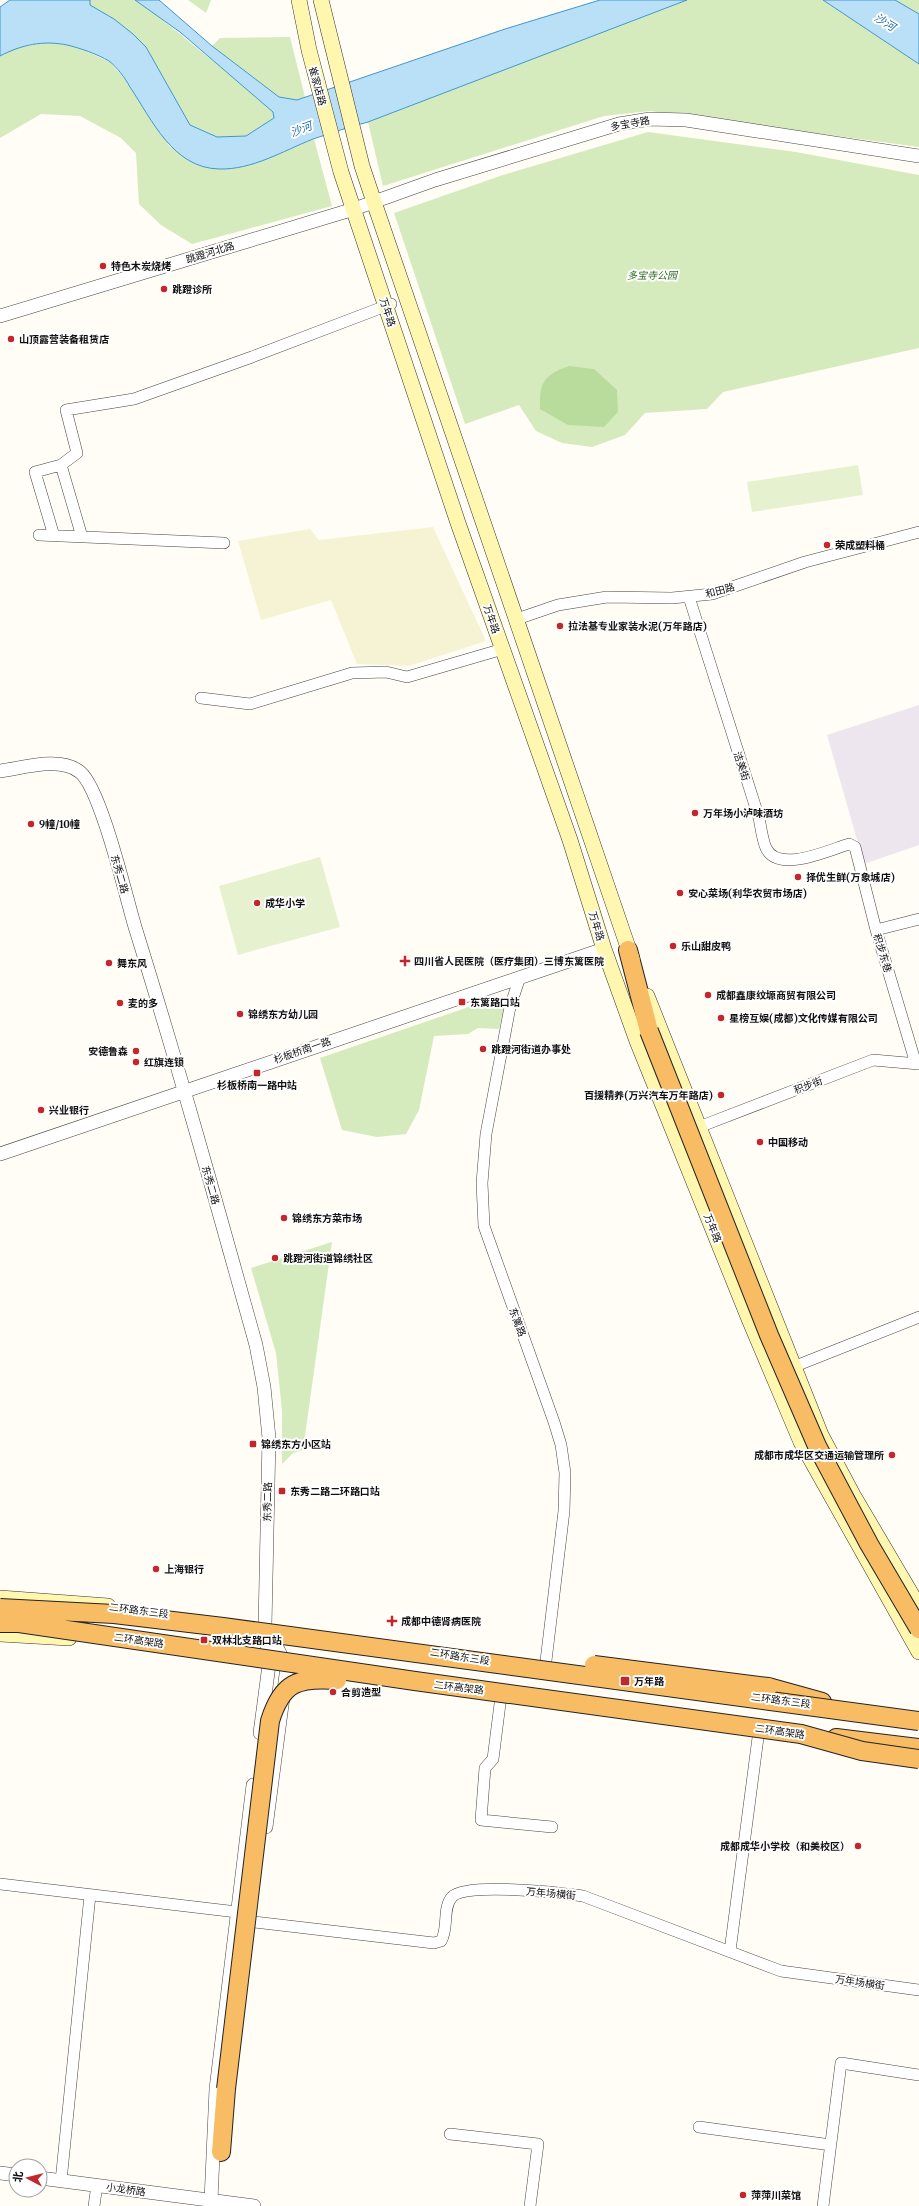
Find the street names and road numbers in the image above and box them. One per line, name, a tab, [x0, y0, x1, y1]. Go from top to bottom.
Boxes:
street label: 崔家店路	[306, 65, 329, 107]
street label: 多宝寺路	[609, 114, 651, 133]
street label: 跳蹬河北路	[184, 239, 236, 266]
street label: 万年路	[377, 296, 398, 328]
street label: 和田路	[704, 580, 736, 601]
street label: 万年路	[480, 603, 503, 635]
street label: 洁美街	[731, 750, 752, 782]
street label: 东秀二路	[108, 853, 131, 895]
street label: 万年路	[586, 910, 607, 942]
street label: 积步东巷	[870, 932, 895, 974]
street label: 杉板桥南一路	[272, 1035, 333, 1066]
street label: 积步街	[792, 1074, 825, 1097]
street label: 东秀二路	[199, 1164, 222, 1206]
street label: 万年路	[701, 1212, 724, 1245]
street label: 东篱路	[506, 1306, 529, 1338]
street label: 东秀二路	[261, 1482, 274, 1522]
street label: 二环路东三段	[108, 1600, 170, 1621]
street label: 二环高架路	[113, 1631, 165, 1650]
street label: 二环路东三段	[429, 1645, 491, 1668]
street label: 二环高架路	[433, 1678, 485, 1697]
street label: 二环路东三段	[750, 1690, 812, 1711]
street label: 二环高架路	[754, 1722, 806, 1741]
street label: 万年场横街	[525, 1885, 576, 1902]
street label: 万年场横街	[834, 1973, 886, 1992]
street label: 小龙桥路	[105, 2180, 147, 2199]

